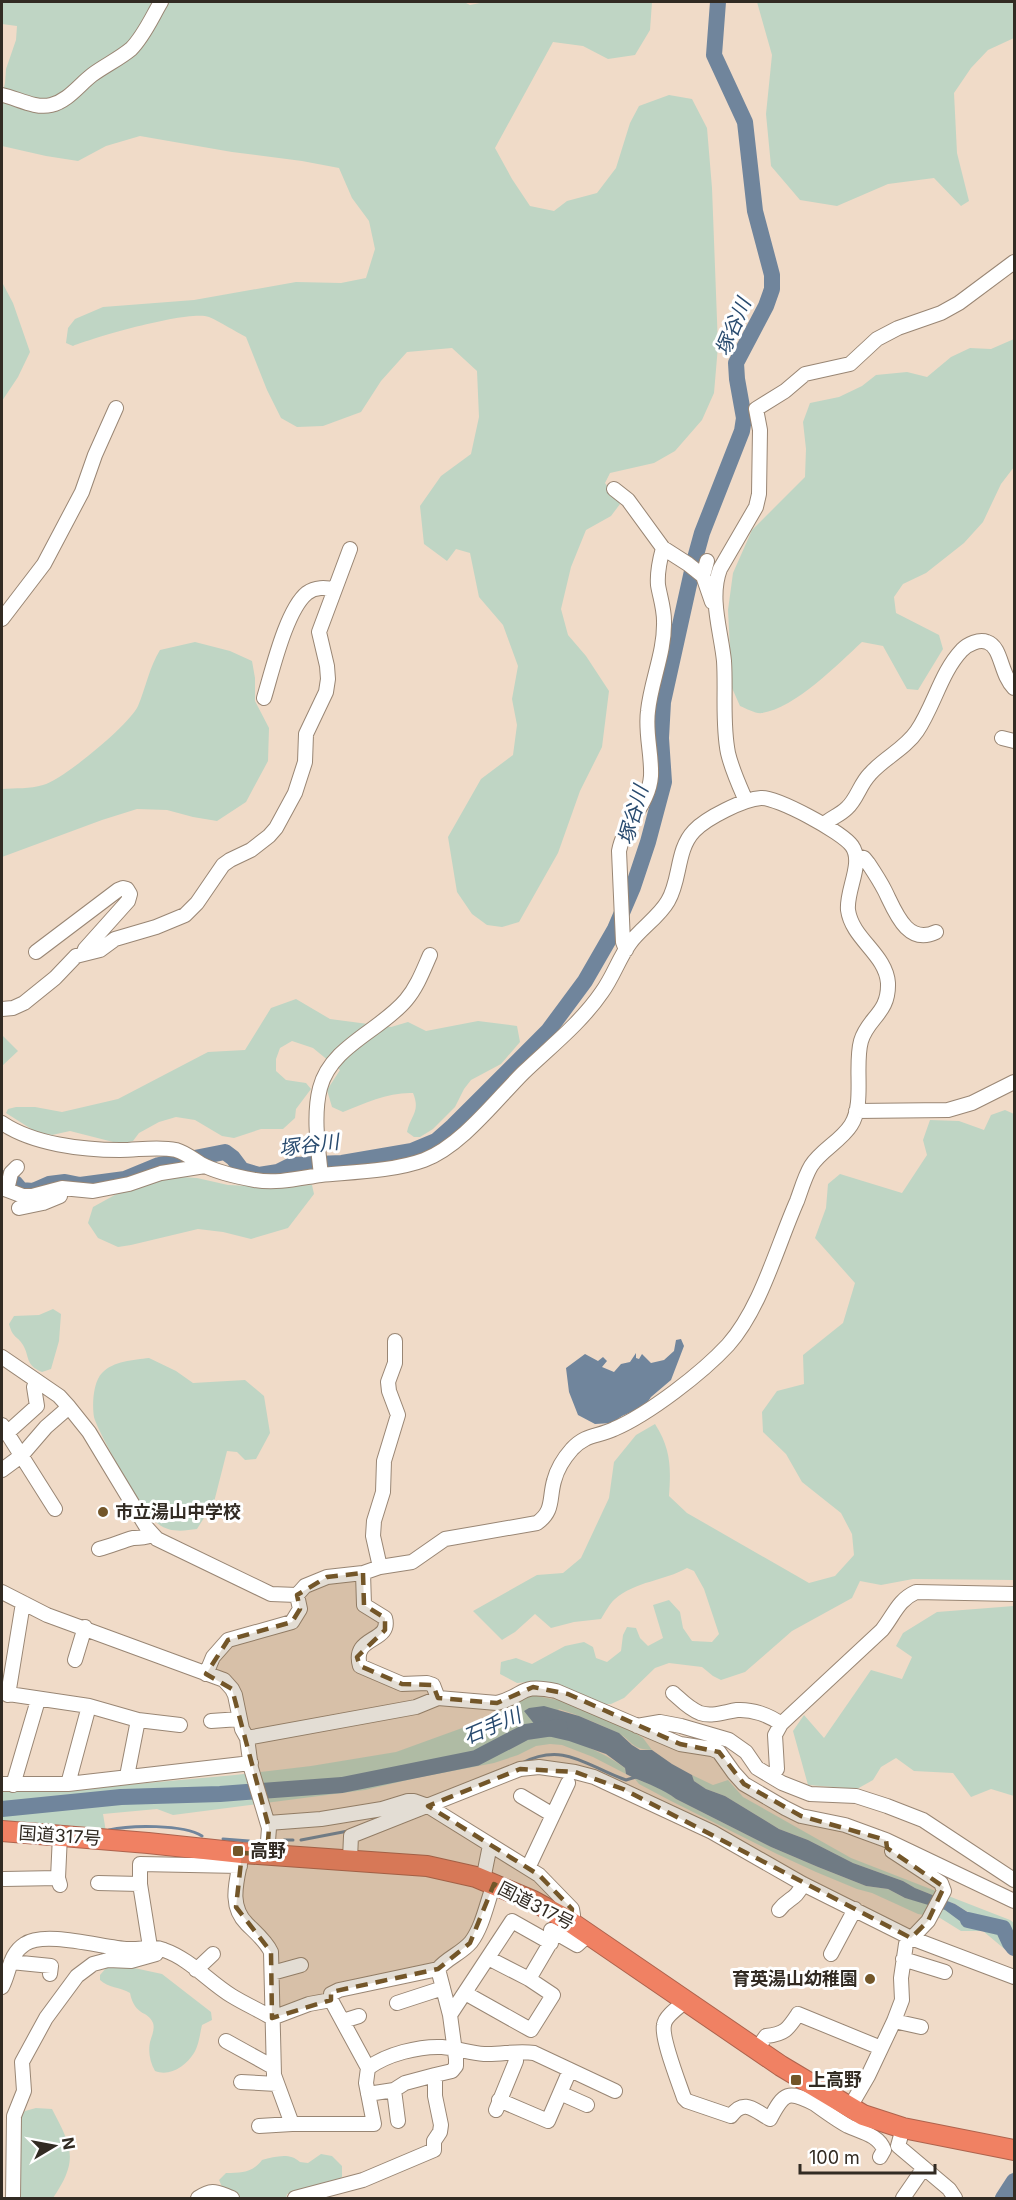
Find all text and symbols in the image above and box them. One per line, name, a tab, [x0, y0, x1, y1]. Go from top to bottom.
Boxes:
water label: 塚谷川	[710, 293, 757, 359]
water label: 塚谷川	[613, 781, 653, 847]
water label: 塚谷川	[278, 1129, 342, 1161]
place label: 市立湯山中学校	[115, 1501, 241, 1522]
marker: 市立湯山中学校	[96, 1505, 110, 1519]
water label: 石手川	[460, 1702, 526, 1749]
street label: 国道317号	[18, 1822, 102, 1849]
place label: 高野	[250, 1840, 286, 1861]
marker: 高野	[231, 1844, 245, 1858]
street label: 国道317号	[495, 1877, 578, 1934]
place label: 育英湯山幼稚園	[732, 1968, 858, 1989]
marker: 育英湯山幼稚園	[863, 1972, 877, 1986]
place label: 上高野	[808, 2069, 862, 2090]
marker: 上高野	[789, 2073, 803, 2087]
north arrow	[24, 2116, 84, 2176]
text: N	[58, 2136, 80, 2151]
scale bar	[800, 2137, 935, 2175]
text: 100 m	[809, 2147, 860, 2168]

